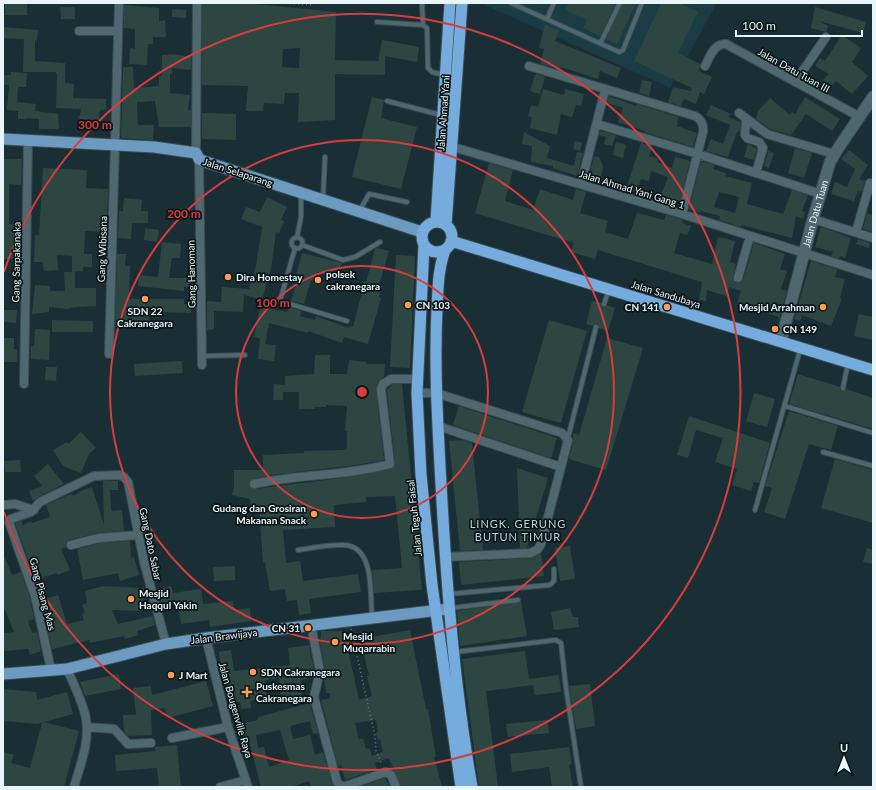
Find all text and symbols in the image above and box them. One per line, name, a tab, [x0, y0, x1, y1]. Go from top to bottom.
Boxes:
scale bar	[736, 12, 862, 38]
text: 100 m	[742, 18, 776, 33]
street label: Jalan Datu Tuan III	[756, 45, 832, 95]
street label: Jalan Ahmad Yani	[434, 75, 452, 151]
text: 300 m	[78, 117, 112, 132]
street label: Jalan Selaparang	[202, 155, 274, 189]
street label: Jalan Ahmad Yani Gang 1	[578, 167, 686, 211]
street label: Jalan Datu Tuan	[800, 178, 830, 248]
text: 200 m	[167, 206, 201, 221]
street label: Gang Wibisana	[95, 216, 109, 282]
street label: Gang Sarpakanaka	[9, 221, 23, 302]
street label: Gang Hanoman	[184, 240, 198, 308]
place label: polsek cakranegara	[326, 268, 380, 292]
place label: Dira Homestay	[236, 271, 303, 283]
marker: Dira Homestay	[223, 272, 233, 282]
marker: polsek cakranegara	[313, 275, 323, 285]
street label: Jalan Sandubaya	[630, 278, 702, 310]
marker: SDN 22 Cakranegara	[140, 294, 150, 304]
text: 100 m	[256, 295, 290, 310]
place label: CN 103	[416, 299, 450, 311]
marker: CN 103	[403, 300, 413, 310]
place label: CN 141	[625, 301, 659, 313]
place label: Mesjid Arrahman	[739, 301, 815, 313]
marker: CN 141	[662, 302, 672, 312]
marker: Mesjid Arrahman	[818, 302, 828, 312]
place label: SDN 22 Cakranegara	[117, 305, 173, 329]
place label: CN 149	[783, 323, 817, 335]
marker: CN 149	[770, 324, 780, 334]
centre of rings	[355, 385, 369, 399]
street label: Jalan Teguh Faisal	[404, 479, 424, 557]
place label: Gudang dan Grosiran Makanan Snack	[212, 502, 307, 526]
street label: Gang Dato Sabar	[137, 506, 165, 582]
marker: Gudang dan Grosiran Makanan Snack	[309, 509, 319, 519]
district label: LINGK. GERUNG BUTUN TIMUR	[470, 517, 566, 543]
street label: Gang Pisang Mas	[27, 556, 59, 632]
place label: Mesjid Haqqul Yakin	[139, 587, 197, 611]
marker: Mesjid Haqqul Yakin	[126, 594, 136, 604]
place label: CN 31	[272, 622, 300, 634]
marker: CN 31	[303, 623, 313, 633]
street label: Jalan Brawijaya	[190, 626, 258, 646]
place label: Mesjid Muqarrabin	[343, 630, 395, 654]
marker: Mesjid Muqarrabin	[330, 637, 340, 647]
street label: Jalan Bougenville Raya	[217, 661, 255, 759]
place label: SDN Cakranegara	[261, 666, 340, 678]
marker: SDN Cakranegara	[248, 667, 258, 677]
place label: J Mart	[179, 669, 208, 681]
marker: J Mart	[166, 670, 176, 680]
place label: Puskesmas Cakranegara	[256, 680, 312, 704]
marker: Puskesmas Cakranegara	[241, 686, 253, 698]
north arrow	[824, 738, 864, 778]
text: U	[840, 741, 848, 754]

